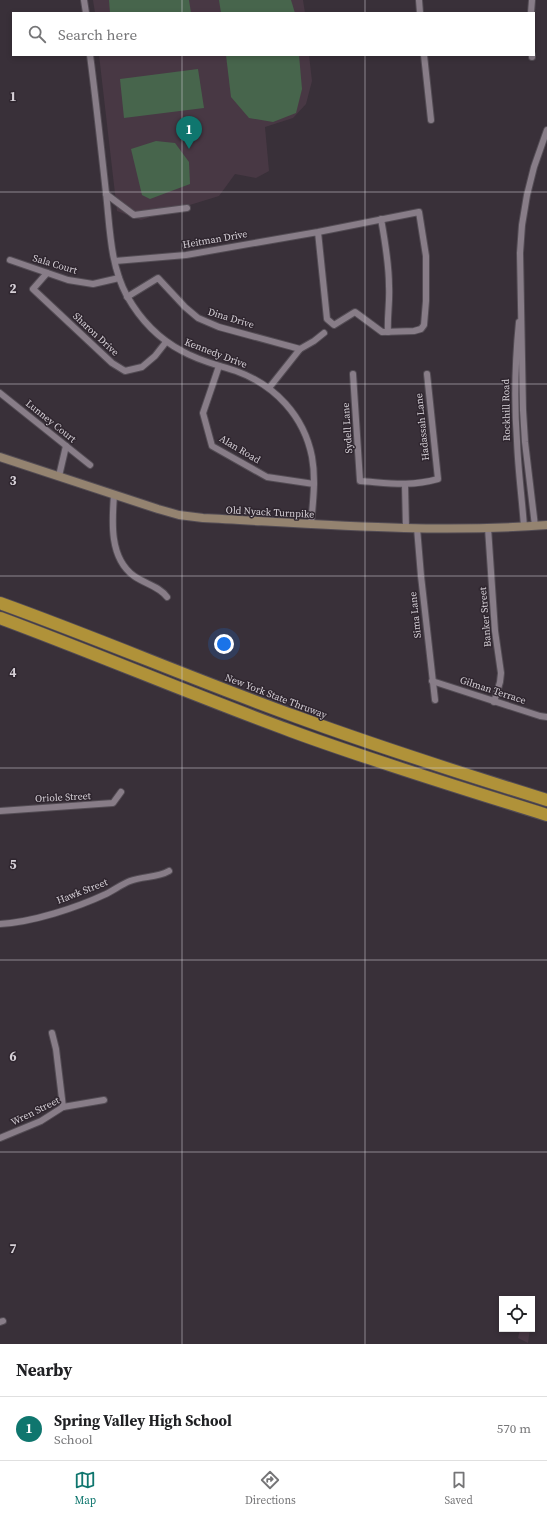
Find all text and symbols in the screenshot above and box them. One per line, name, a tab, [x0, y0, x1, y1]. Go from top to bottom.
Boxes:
search box	[12, 12, 535, 56]
icon: search	[26, 23, 48, 45]
text: Search here	[58, 24, 137, 45]
text: 1	[9, 88, 17, 105]
pin: 1	[176, 116, 202, 149]
street label: Heitman Drive	[182, 227, 248, 251]
street label: Sala Court	[31, 251, 79, 277]
text: 2	[9, 280, 17, 297]
street label: Dina Drive	[206, 305, 256, 331]
street label: Sharon Drive	[70, 309, 122, 359]
street label: Kennedy Drive	[183, 335, 249, 371]
street label: Rockhill Road	[499, 379, 513, 441]
street label: Hadassah Lane	[412, 393, 432, 461]
street label: Lunney Court	[23, 397, 79, 446]
street label: Sydell Lane	[339, 402, 355, 454]
street label: Alan Road	[217, 432, 263, 466]
text: 3	[9, 472, 17, 489]
street label: Old Nyack Turnpike	[225, 503, 315, 521]
street label: Banker Street	[476, 586, 494, 648]
street label: Sima Lane	[406, 591, 424, 639]
your location	[214, 634, 234, 654]
text: 4	[9, 664, 17, 681]
street label: New York State Thruway	[223, 671, 330, 722]
street label: Gilman Terrace	[458, 673, 528, 707]
street label: Oriole Street	[35, 789, 92, 805]
text: 5	[9, 856, 17, 873]
street label: Hawk Street	[55, 875, 110, 907]
text: 6	[9, 1048, 17, 1065]
street label: Wren Street	[9, 1093, 62, 1128]
text: 7	[9, 1240, 17, 1257]
map controls	[499, 1296, 535, 1332]
button: locate	[499, 1296, 535, 1332]
text: Nearby	[16, 1358, 72, 1382]
text: Spring Valley High School	[54, 1410, 232, 1431]
text: 1	[25, 1420, 33, 1437]
text: 570 m	[497, 1420, 531, 1437]
text: School	[54, 1431, 93, 1448]
tab: Map	[74, 1469, 96, 1508]
tab: Directions	[245, 1469, 296, 1508]
tab: Saved	[444, 1469, 473, 1508]

